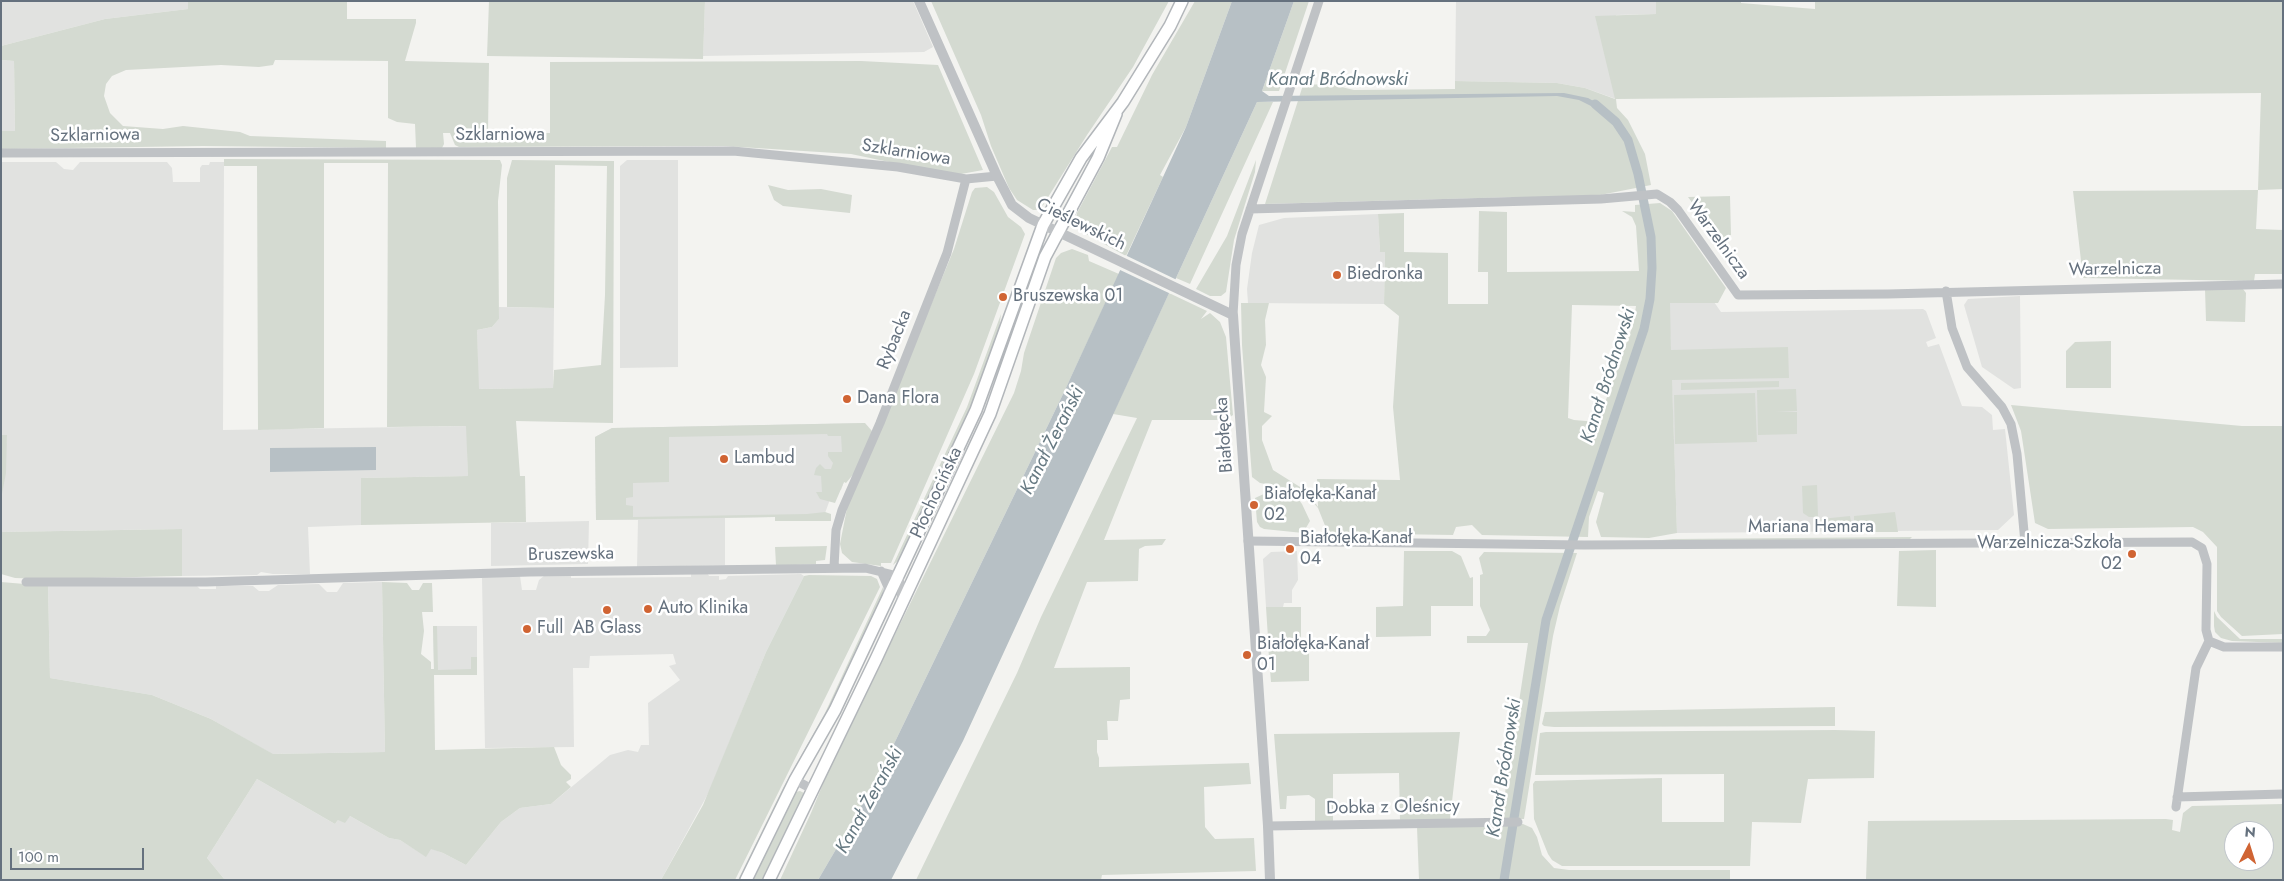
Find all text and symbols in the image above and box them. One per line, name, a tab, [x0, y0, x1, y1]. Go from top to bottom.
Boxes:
water label: Kanał Bródnowski	[1268, 69, 1408, 91]
street label: Szklarniowa	[50, 124, 140, 148]
street label: Szklarniowa	[455, 125, 545, 147]
street label: Szklarniowa	[860, 135, 952, 171]
street label: Cieślewskich	[1033, 194, 1129, 256]
street label: Warzelnicza	[1682, 196, 1754, 284]
street label: Warzelnicza	[2069, 258, 2161, 282]
place label: Biedronka	[1347, 264, 1423, 286]
marker: Biedronka	[1331, 269, 1343, 281]
place label: Bruszewska 01	[1013, 286, 1123, 308]
marker: Bruszewska 01	[997, 291, 1009, 303]
water label: Kanał Bródnowski	[1576, 306, 1642, 446]
street label: Rybacka	[873, 307, 917, 373]
water label: Kanał Żerański	[1016, 384, 1090, 498]
place label: Dana Flora	[857, 388, 939, 410]
marker: Dana Flora	[841, 393, 853, 405]
street label: Białołęcka	[1212, 396, 1238, 474]
street label: Płochocińska	[906, 444, 968, 542]
place label: Lambud	[734, 448, 795, 470]
marker: Lambud	[718, 453, 730, 465]
place label: Białołęka-Kanał 02	[1264, 484, 1376, 526]
marker: Białołęka-Kanał 02	[1248, 499, 1260, 511]
street label: Mariana Hemara	[1748, 517, 1874, 539]
place label: Białołęka-Kanał 04	[1300, 528, 1412, 570]
place label: Warzelnicza-Szkoła 02	[1977, 533, 2122, 576]
street label: Bruszewska	[528, 543, 614, 567]
marker: Białołęka-Kanał 04	[1284, 543, 1296, 555]
marker: Warzelnicza-Szkoła 02	[2126, 548, 2138, 560]
place label: Auto Klinika	[658, 598, 748, 620]
marker: Auto Klinika	[642, 603, 654, 615]
marker: AB Glass	[601, 604, 613, 616]
place label: Full	[537, 618, 563, 640]
place label: AB Glass	[573, 618, 641, 640]
marker: Full	[521, 623, 533, 635]
place label: Białołęka-Kanał 01	[1257, 634, 1369, 676]
marker: Białołęka-Kanał 01	[1241, 649, 1253, 661]
water label: Kanał Bródnowski	[1483, 697, 1527, 839]
water label: Kanał Żerański	[832, 744, 908, 858]
street label: Dobka z Oleśnicy	[1326, 796, 1460, 820]
north arrow	[2224, 821, 2274, 871]
text: N	[2244, 822, 2257, 843]
scale bar	[12, 838, 146, 870]
text: 100 m	[18, 846, 59, 868]

